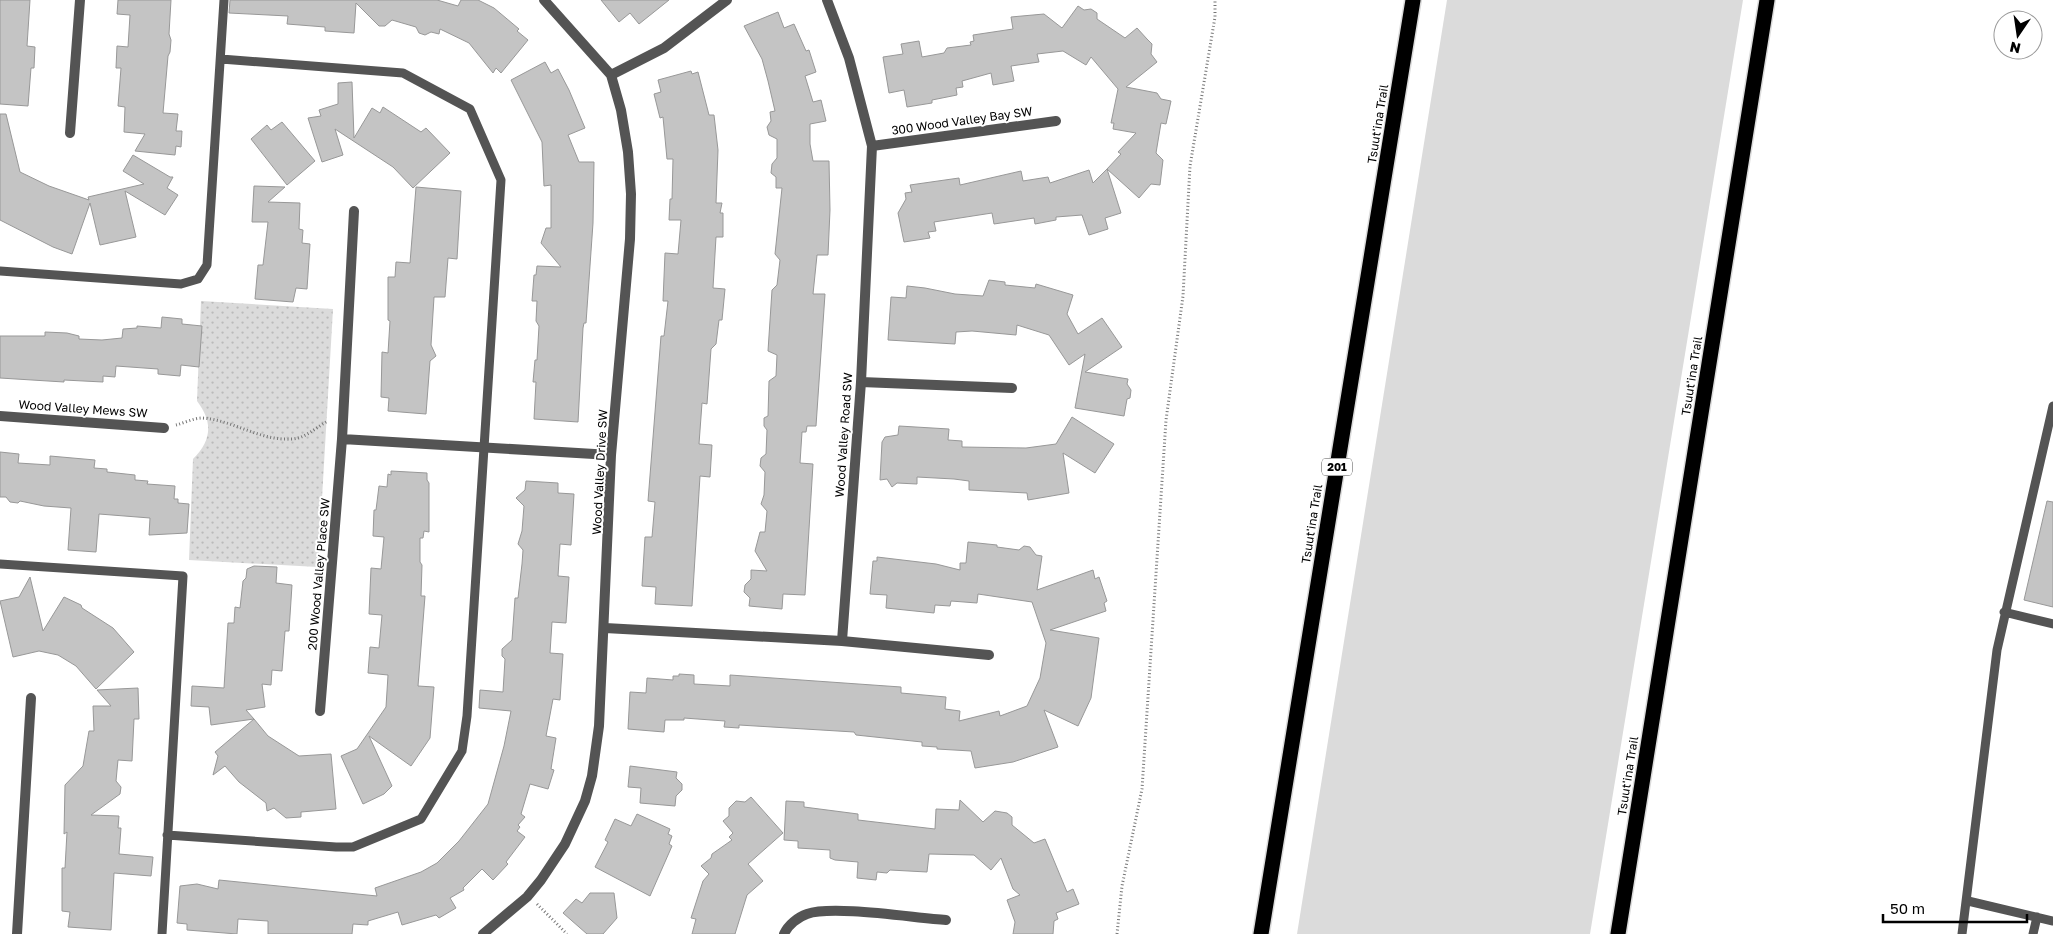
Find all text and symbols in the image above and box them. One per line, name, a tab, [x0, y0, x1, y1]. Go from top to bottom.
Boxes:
north arrow	[1993, 10, 2043, 60]
text: N	[2008, 39, 2022, 58]
street label: Tsuut'ina Trail	[1364, 83, 1391, 165]
street label: 300 Wood Valley Bay SW	[890, 103, 1034, 138]
street label: Tsuut'ina Trail	[1678, 335, 1705, 417]
street label: Wood Valley Road SW	[832, 371, 855, 498]
street label: Wood Valley Mews SW	[18, 397, 148, 421]
street label: Wood Valley Drive SW	[589, 408, 610, 535]
road number: 201	[1322, 458, 1352, 476]
street label: Tsuut'ina Trail	[1298, 483, 1325, 565]
street label: 200 Wood Valley Place SW	[304, 497, 333, 651]
street label: Tsuut'ina Trail	[1614, 735, 1641, 817]
scale bar	[1883, 892, 2027, 924]
text: 50 m	[1890, 899, 1925, 917]

